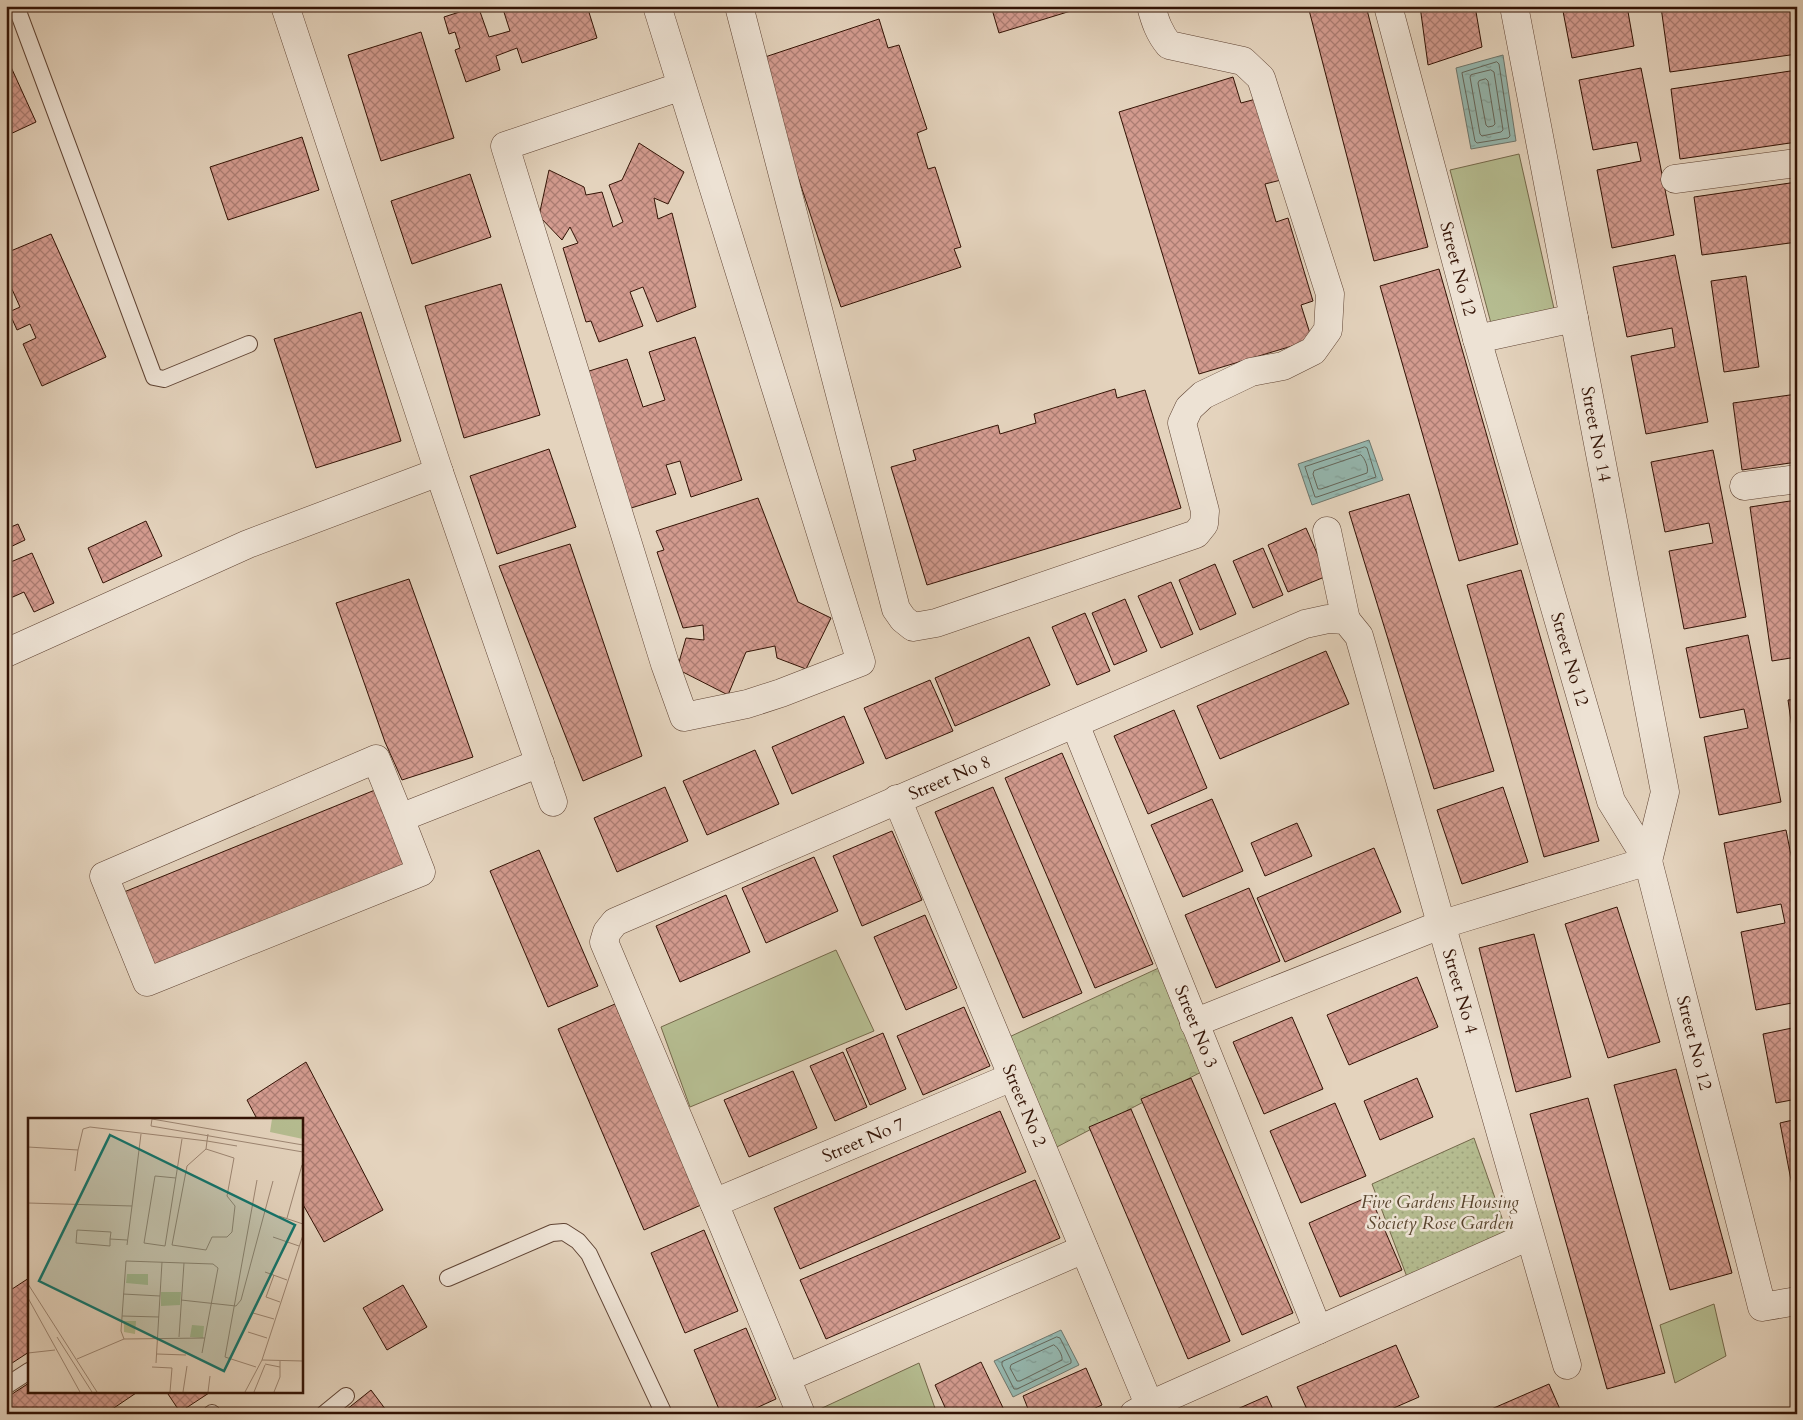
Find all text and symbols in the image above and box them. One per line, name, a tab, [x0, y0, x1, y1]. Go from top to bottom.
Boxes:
street label: Street No 12	[1434, 219, 1483, 319]
street label: Street No 14	[1575, 384, 1618, 484]
street label: Street No 12	[1544, 609, 1595, 709]
street label: Street No 8	[904, 749, 994, 806]
street label: Street No 4	[1436, 946, 1484, 1037]
street label: Street No 3	[1168, 981, 1224, 1072]
street label: Street No 12	[1670, 993, 1719, 1093]
street label: Street No 2	[996, 1060, 1053, 1151]
street label: Street No 7	[818, 1111, 908, 1168]
inset map	[28, 1118, 302, 1392]
park label: Five Gardens Housing Society Rose Garden	[1361, 1190, 1519, 1236]

